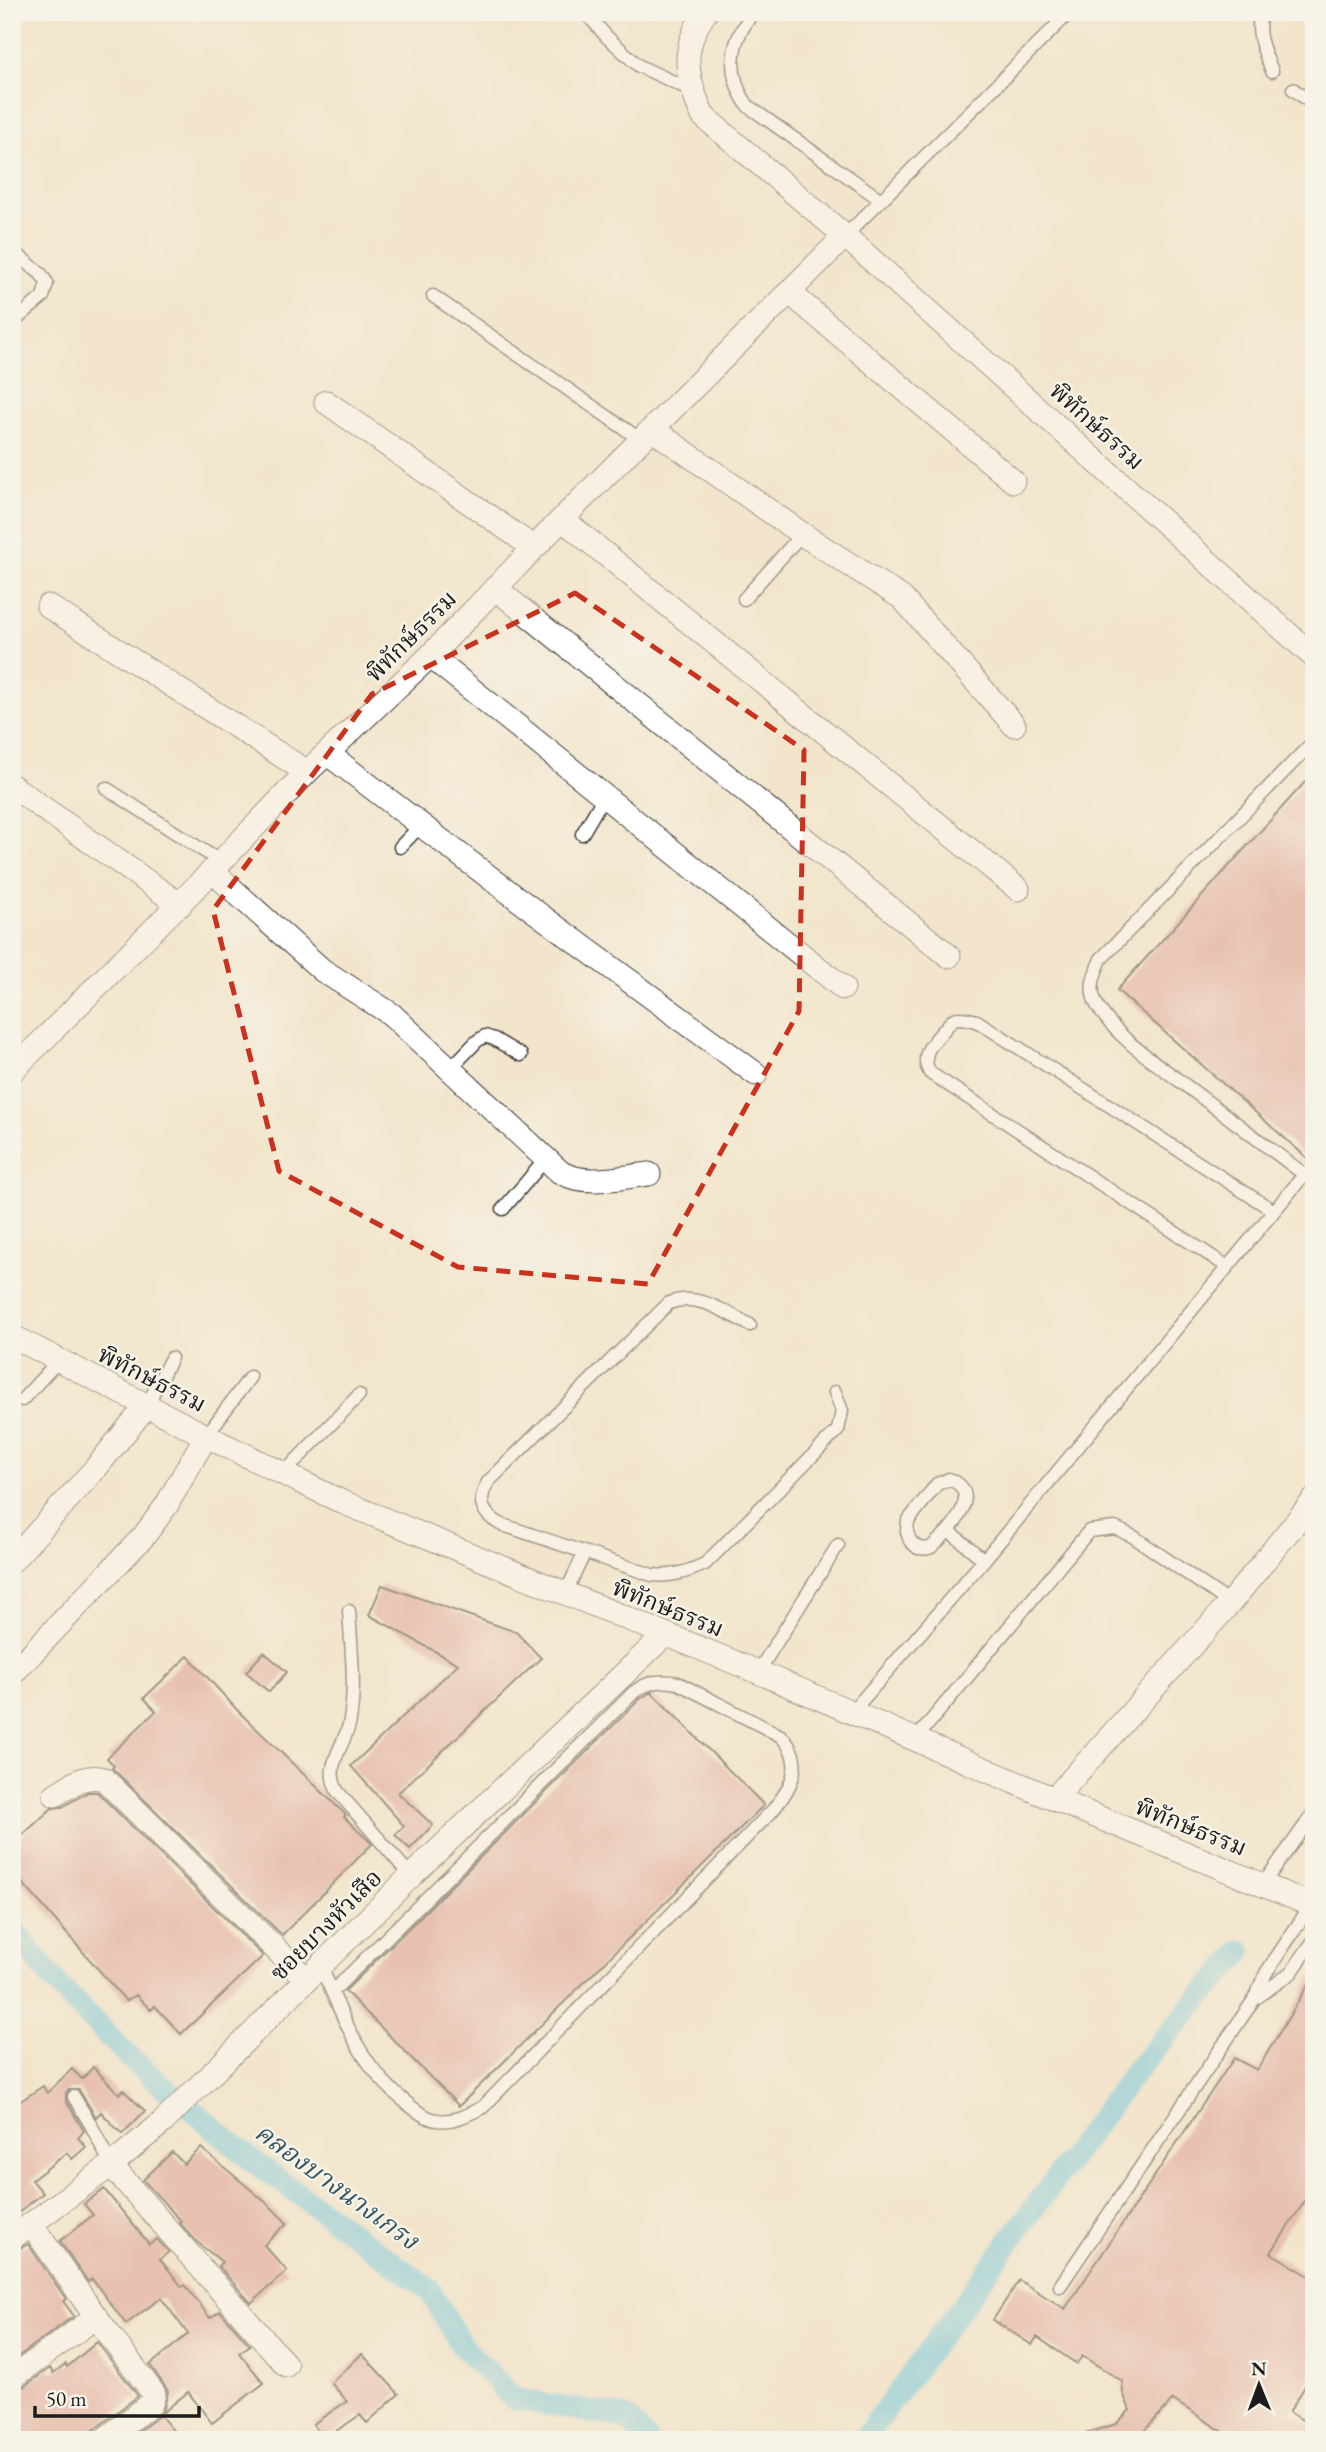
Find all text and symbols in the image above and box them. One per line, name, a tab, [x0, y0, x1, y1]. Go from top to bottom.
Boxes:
street label: พิทักษ์ธรรม	[1043, 375, 1151, 476]
street label: พิทักษ์ธรรม	[358, 583, 463, 688]
street label: พิทักษ์ธรรม	[93, 1338, 212, 1419]
street label: พิทักษ์ธรรม	[608, 1571, 728, 1644]
street label: พิทักษ์ธรรม	[1131, 1790, 1251, 1863]
street label: ซอยบางหัวเสือ	[263, 1862, 388, 1987]
water label: คลองบางนางเกรง	[248, 2115, 427, 2258]
north arrow	[1224, 2350, 1294, 2420]
text: N	[1251, 2356, 1267, 2381]
scale bar	[35, 2375, 200, 2419]
text: 50 m	[46, 2385, 87, 2412]

